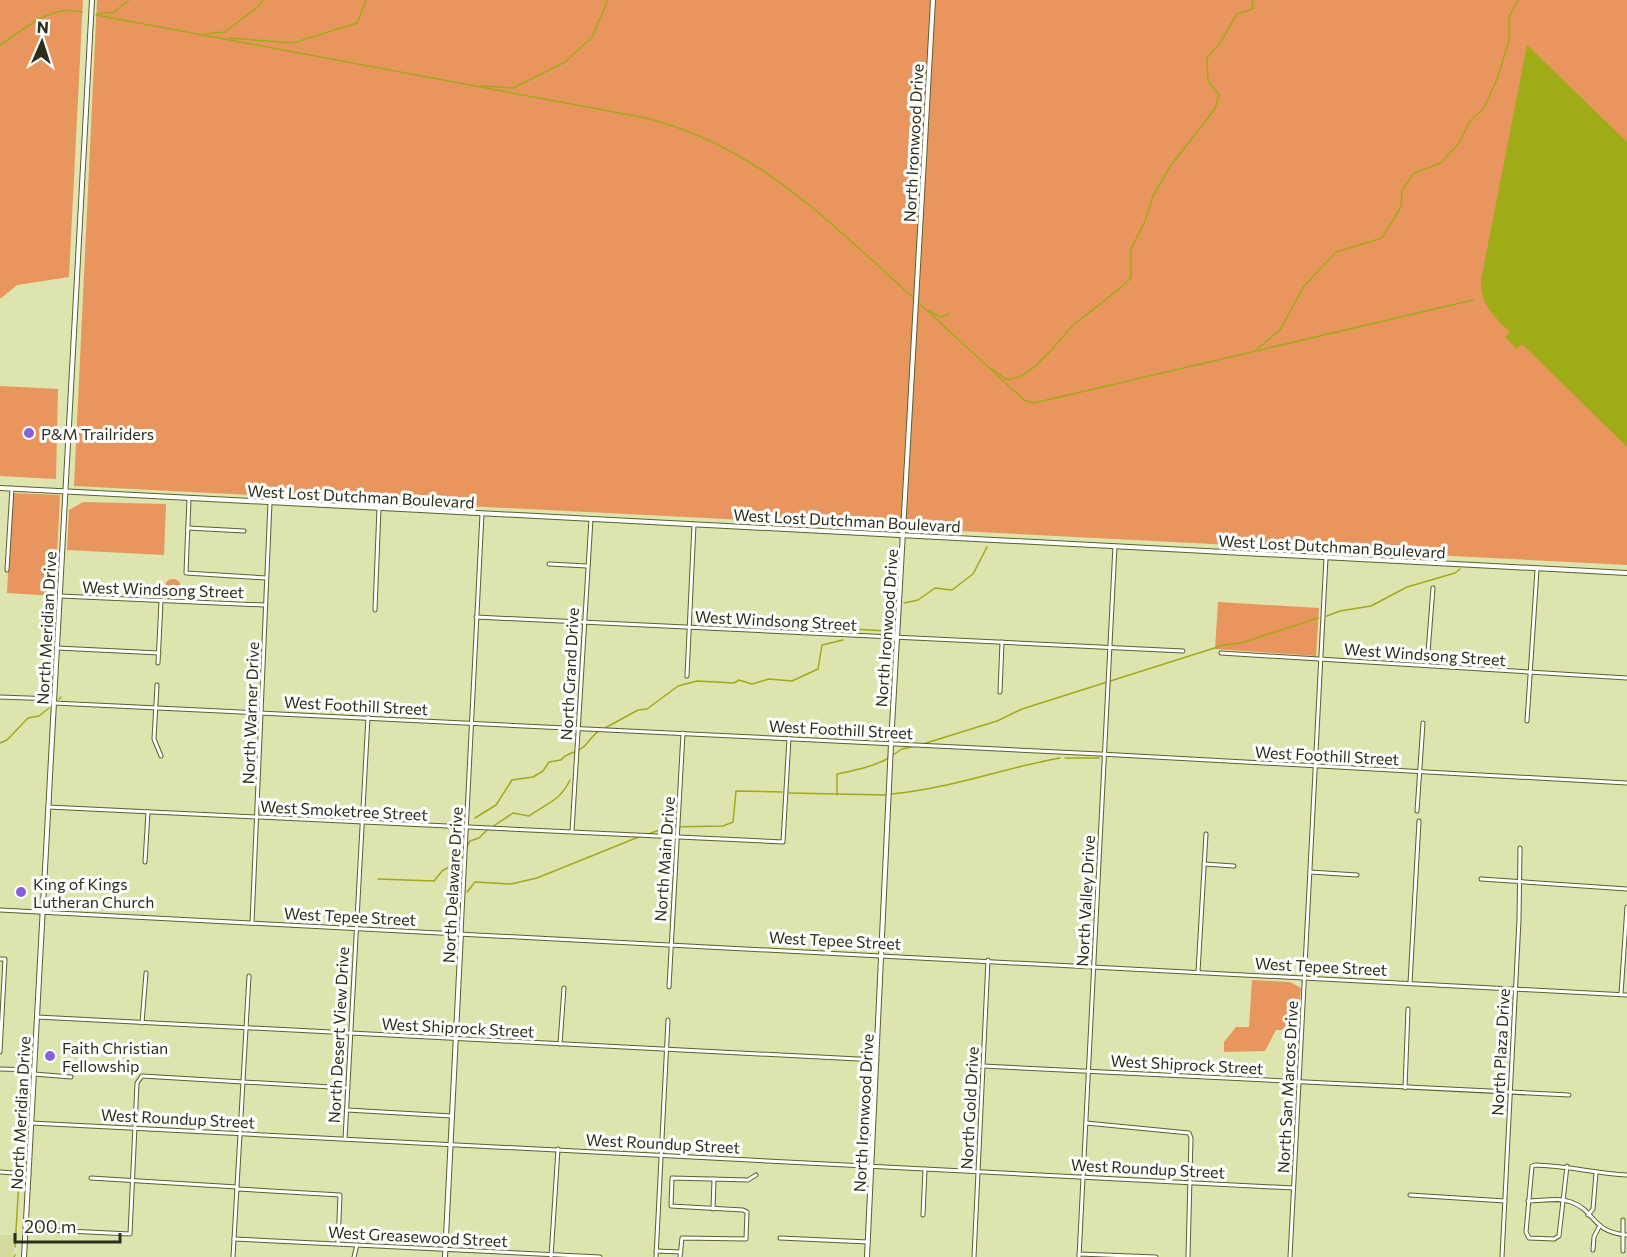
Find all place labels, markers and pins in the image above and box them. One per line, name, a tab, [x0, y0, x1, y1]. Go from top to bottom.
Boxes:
place label: P&M Trailriders	[41, 424, 154, 443]
marker: P&M Trailriders	[22, 426, 36, 440]
place label: King of Kings Lutheran Church	[33, 874, 154, 911]
marker: King of Kings Lutheran Church	[14, 885, 28, 899]
place label: Faith Christian Fellowship	[62, 1038, 168, 1075]
marker: Faith Christian Fellowship	[43, 1049, 57, 1063]

